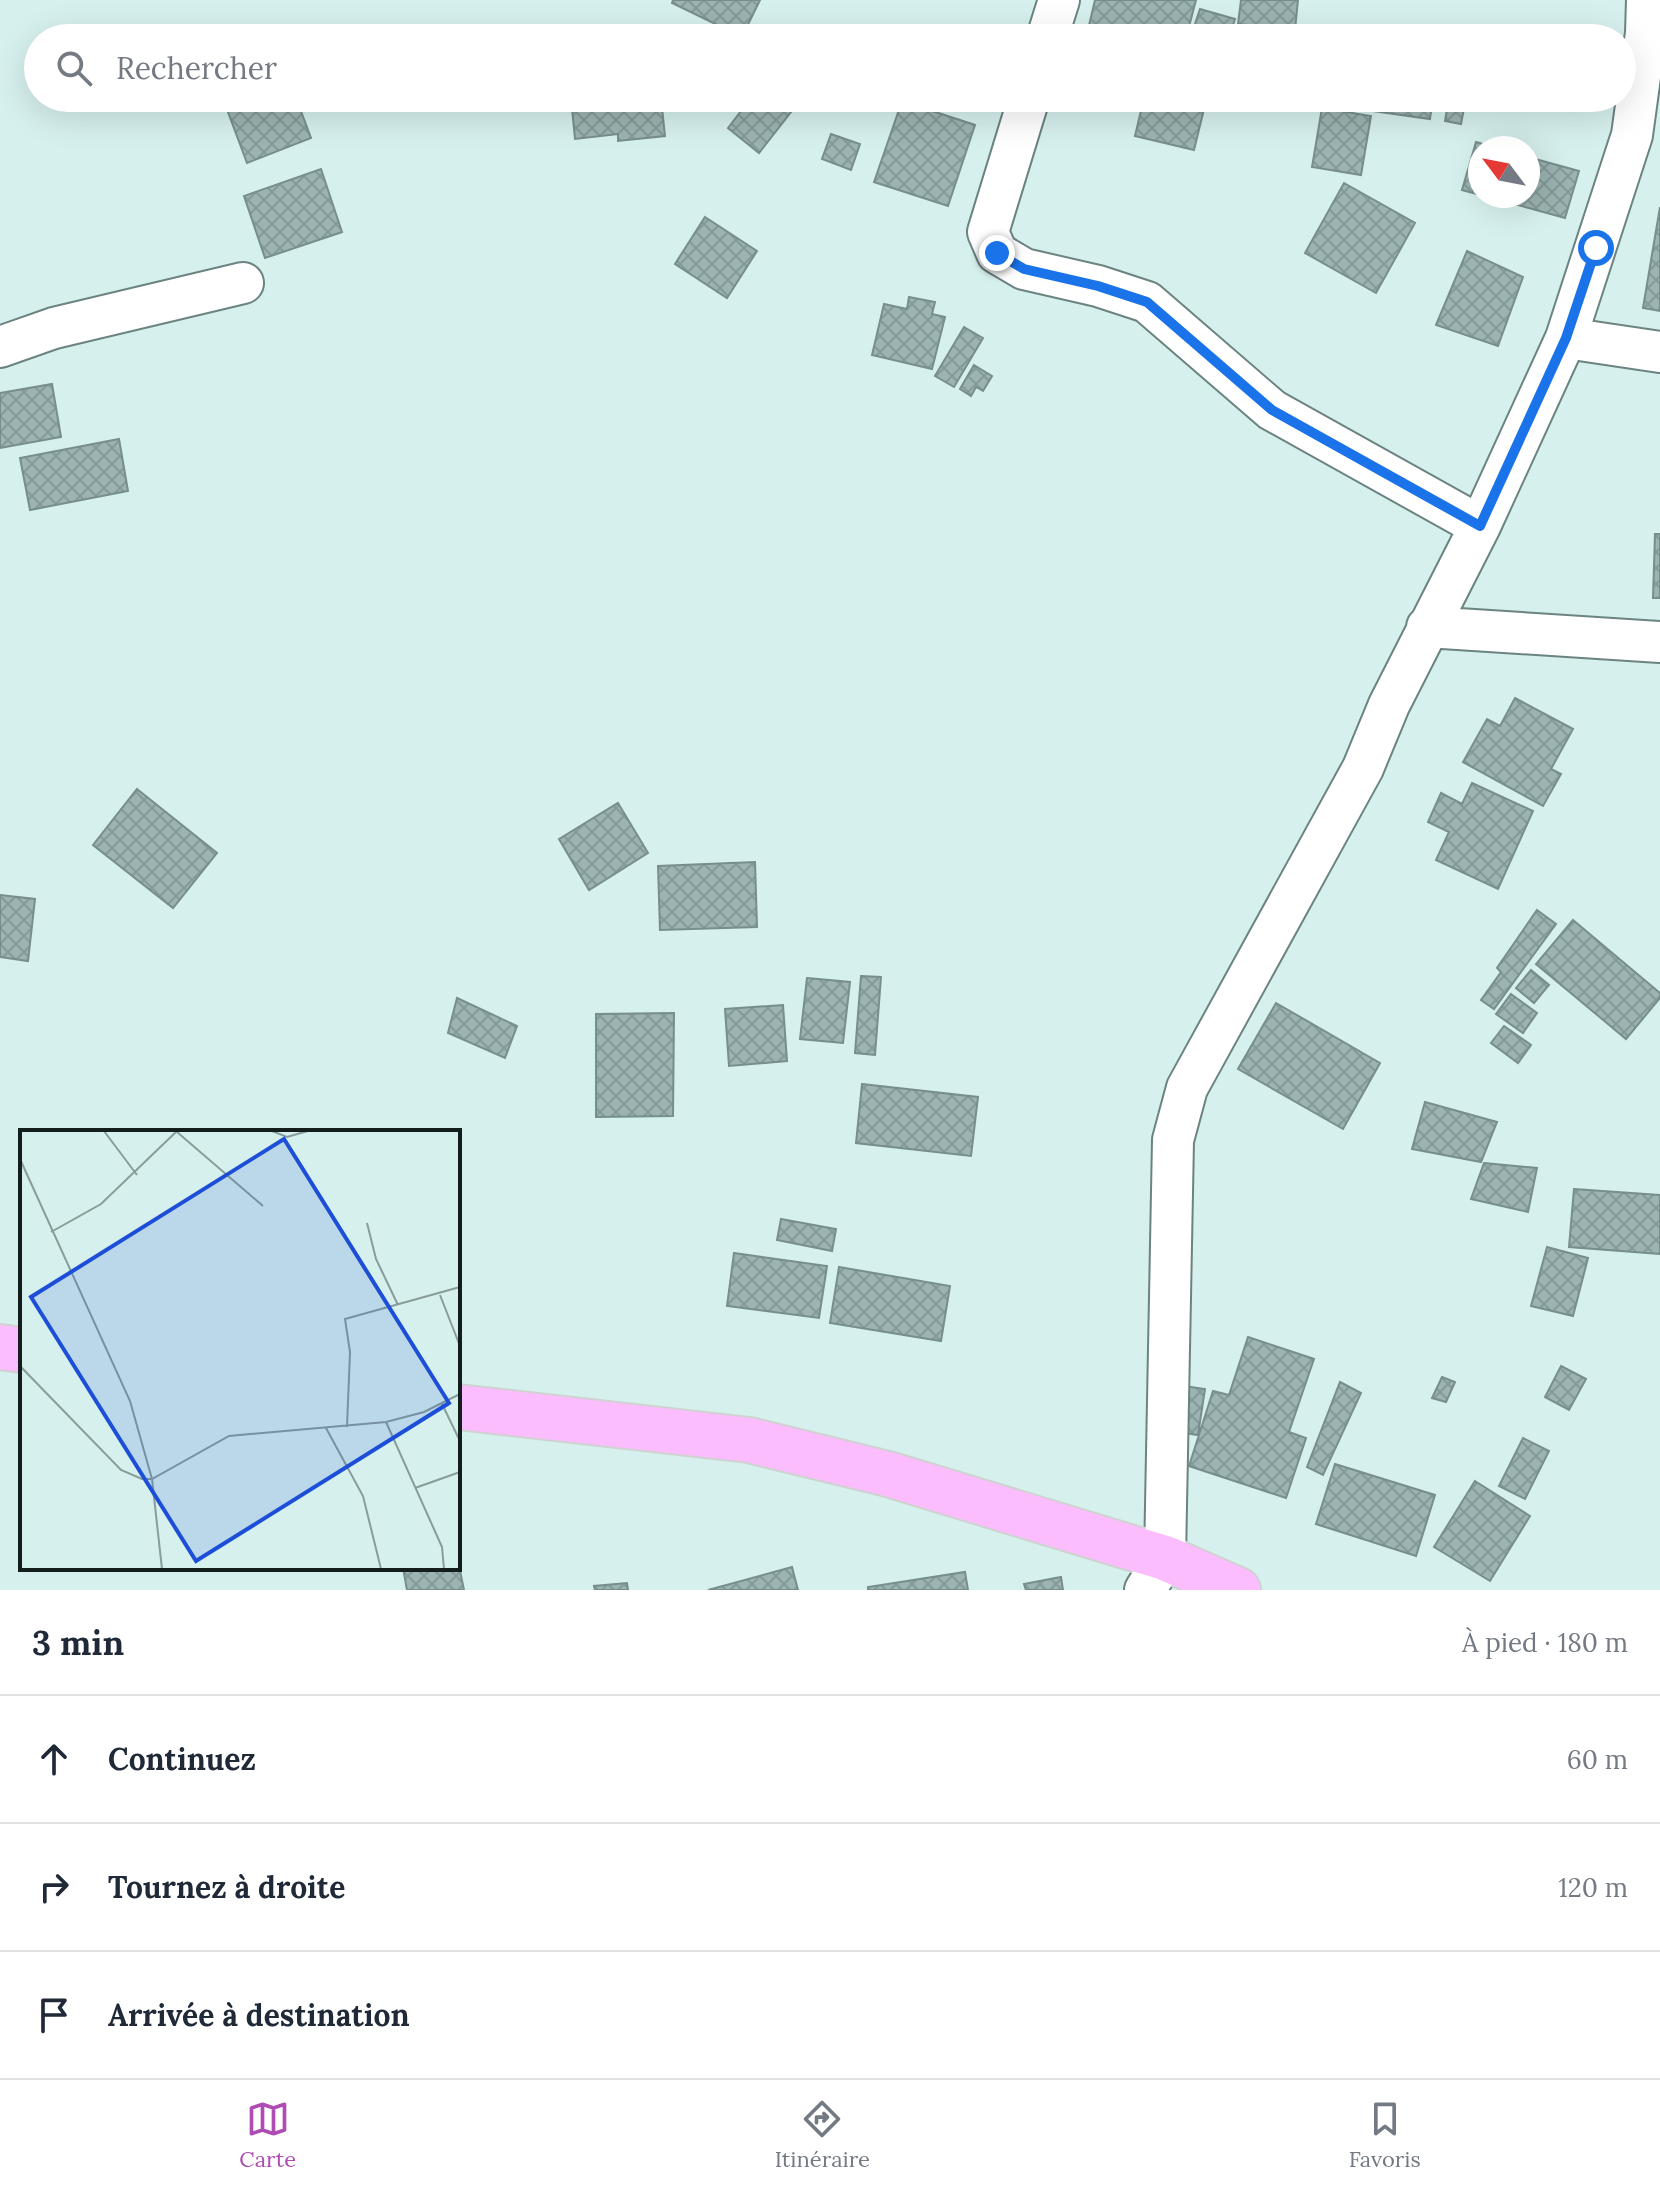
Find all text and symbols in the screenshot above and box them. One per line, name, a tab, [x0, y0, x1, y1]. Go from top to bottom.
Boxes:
search box	[24, 24, 1636, 112]
icon: search	[52, 46, 96, 90]
text: Rechercher	[116, 49, 277, 87]
north arrow	[1468, 136, 1540, 208]
route start	[1578, 230, 1614, 266]
route end	[979, 235, 1015, 271]
inset map	[20, 1130, 460, 1570]
text: 3 min	[32, 1621, 124, 1664]
text: À pied · 180 m	[1462, 1626, 1628, 1659]
icon: ahead	[32, 1737, 76, 1781]
text: Continuez	[108, 1740, 256, 1778]
text: 60 m	[1567, 1743, 1628, 1776]
icon: right	[32, 1865, 76, 1909]
text: Tournez à droite	[108, 1868, 345, 1906]
text: 120 m	[1558, 1871, 1628, 1904]
icon: arrive	[32, 1993, 76, 2037]
text: Arrivée à destination	[108, 1996, 410, 2034]
tab: Carte	[239, 2097, 296, 2173]
tab: Itinéraire	[775, 2097, 870, 2173]
tab: Favoris	[1349, 2097, 1421, 2173]

